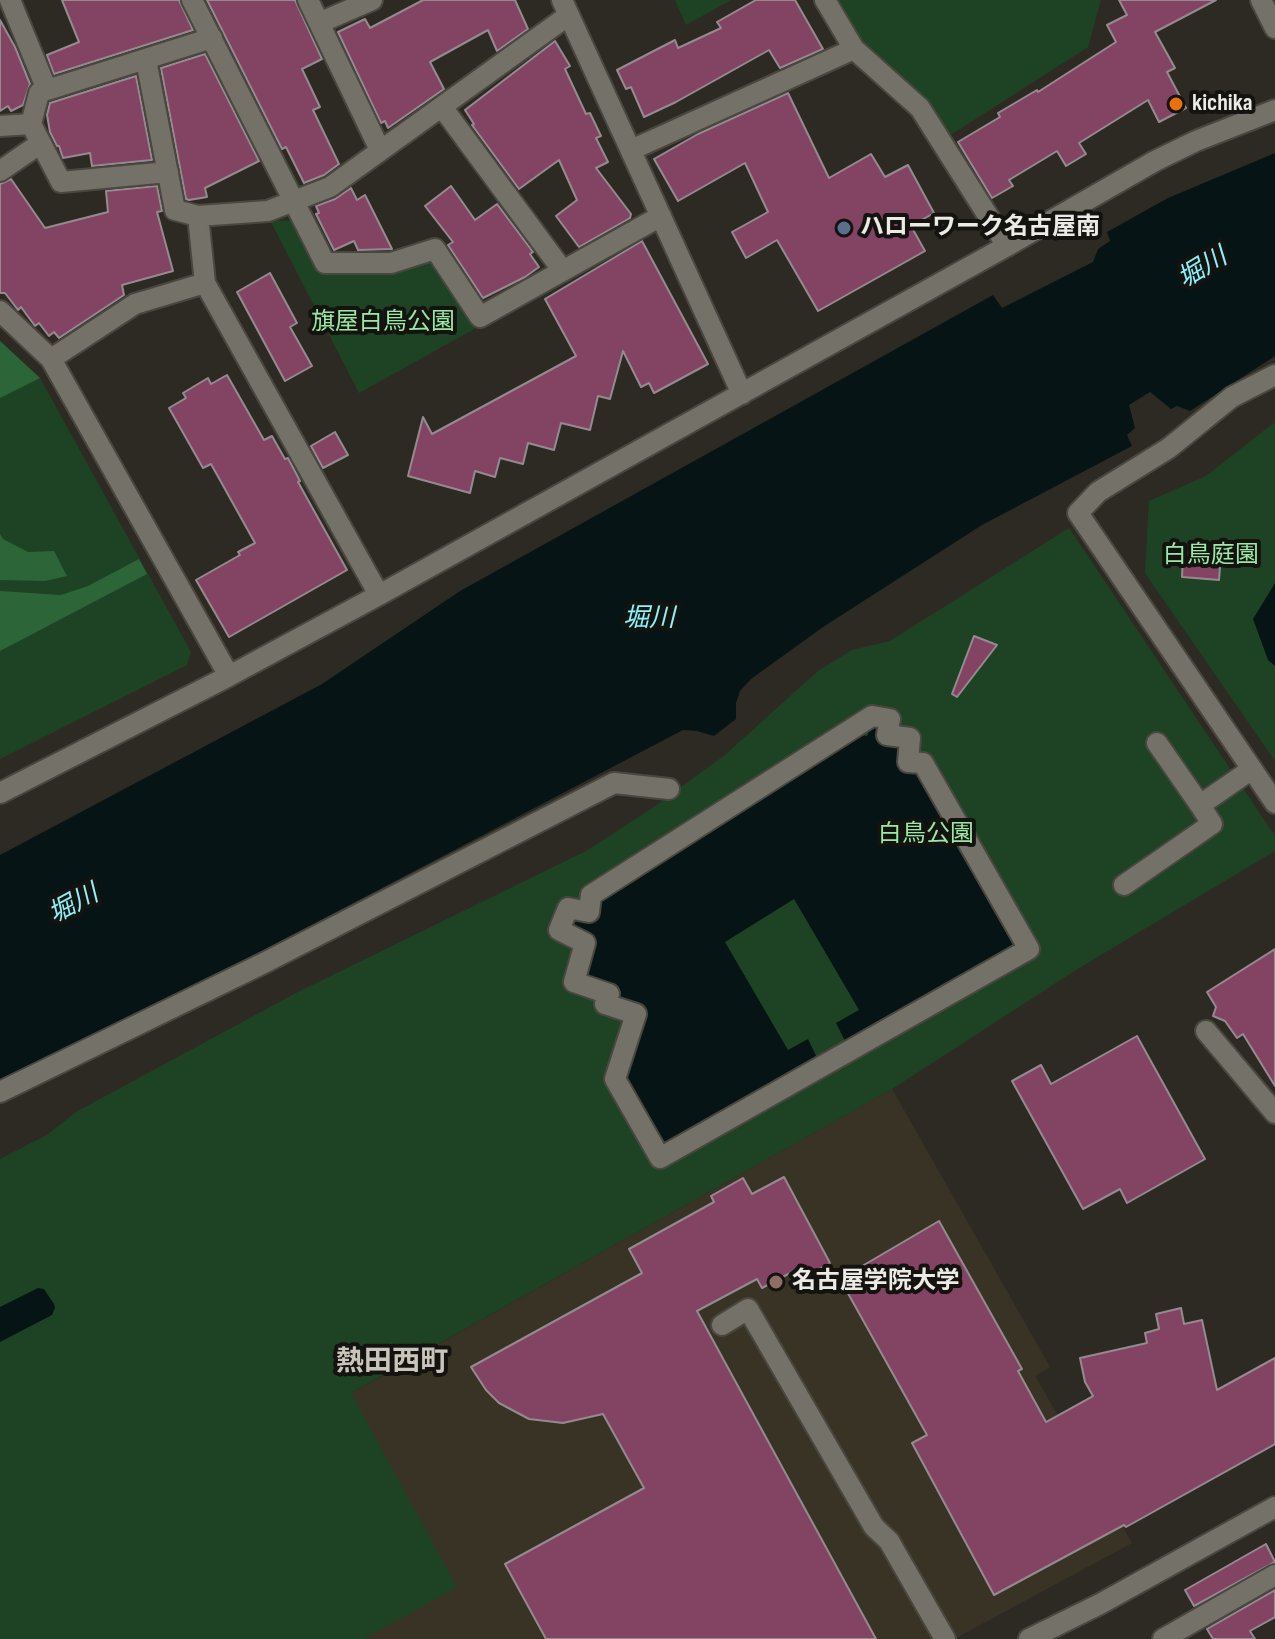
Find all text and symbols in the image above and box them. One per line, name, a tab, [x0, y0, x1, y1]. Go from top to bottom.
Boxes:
place label: kichika	[1192, 90, 1253, 118]
marker: kichika	[1167, 95, 1185, 113]
place label: ハローワーク名古屋南	[860, 214, 1100, 242]
marker: ハローワーク名古屋南	[835, 219, 853, 237]
water label: 堀川	[1173, 242, 1233, 296]
park label: 旗屋白鳥公園	[311, 309, 455, 337]
park label: 白鳥庭園	[1163, 542, 1259, 570]
water label: 堀川	[623, 603, 675, 635]
park label: 白鳥公園	[878, 821, 974, 849]
water label: 堀川	[44, 879, 104, 931]
place label: 名古屋学院大学	[792, 1268, 960, 1296]
marker: 名古屋学院大学	[767, 1273, 785, 1291]
district label: 熱田西町	[336, 1346, 448, 1380]

